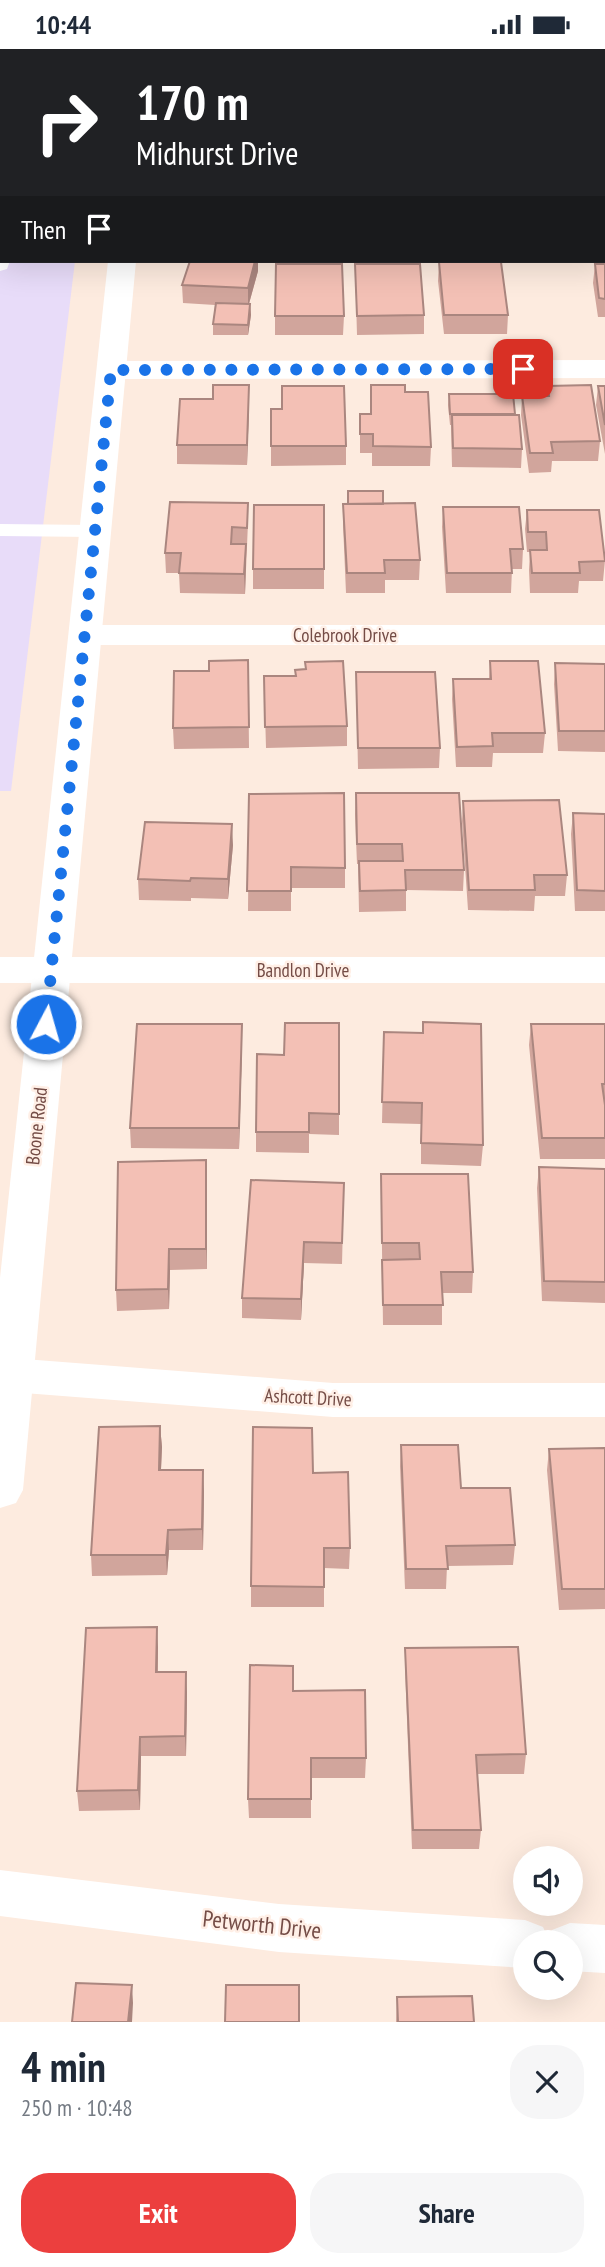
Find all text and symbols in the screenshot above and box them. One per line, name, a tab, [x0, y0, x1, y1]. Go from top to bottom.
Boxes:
text: 10:44	[35, 8, 91, 41]
text: 170 m	[136, 70, 249, 134]
icon: right	[21, 77, 112, 168]
text: Midhurst Drive	[136, 132, 298, 174]
icon: arrive	[80, 210, 118, 248]
text: Then	[21, 213, 66, 246]
pin	[493, 339, 553, 399]
icon: arrive	[504, 350, 542, 388]
street label: Colebrook Drive	[293, 623, 397, 647]
street label: Bandlon Drive	[257, 958, 349, 982]
position arrow	[9, 987, 83, 1061]
street label: Boone Road	[20, 1086, 52, 1166]
street label: Ashcott Drive	[264, 1383, 352, 1411]
map controls	[513, 1846, 583, 2000]
button: sound	[513, 1846, 583, 1916]
street label: Petworth Drive	[201, 1903, 323, 1945]
button: search	[513, 1930, 583, 2000]
text: 4 min	[21, 2039, 106, 2094]
button: close	[510, 2045, 584, 2119]
text: 250 m · 10:48	[21, 2093, 133, 2122]
button: Exit	[21, 2173, 296, 2253]
button: Share	[310, 2173, 584, 2253]

